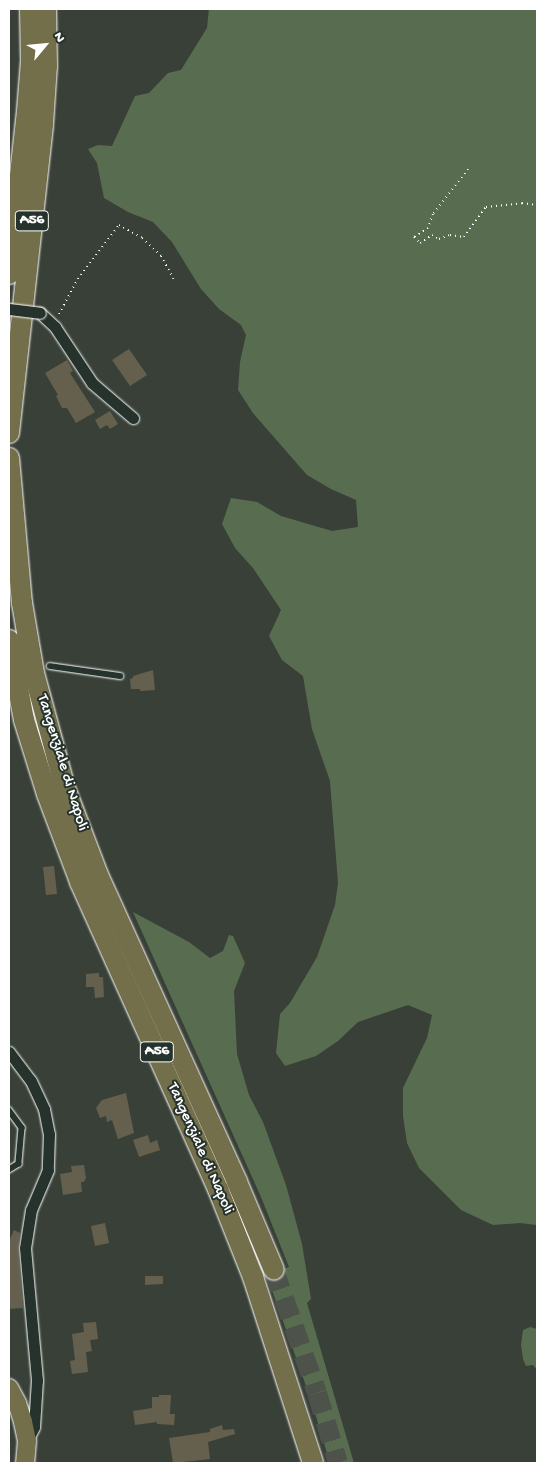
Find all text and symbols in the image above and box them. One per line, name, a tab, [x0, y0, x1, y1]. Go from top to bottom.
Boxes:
north arrow	[20, 20, 70, 70]
text: N	[49, 30, 68, 46]
road number: A56	[15, 208, 50, 234]
street label: Tangenziale di Napoli	[31, 692, 91, 834]
road number: A56	[140, 1040, 174, 1064]
street label: Tangenziale di Napoli	[161, 1080, 237, 1218]

